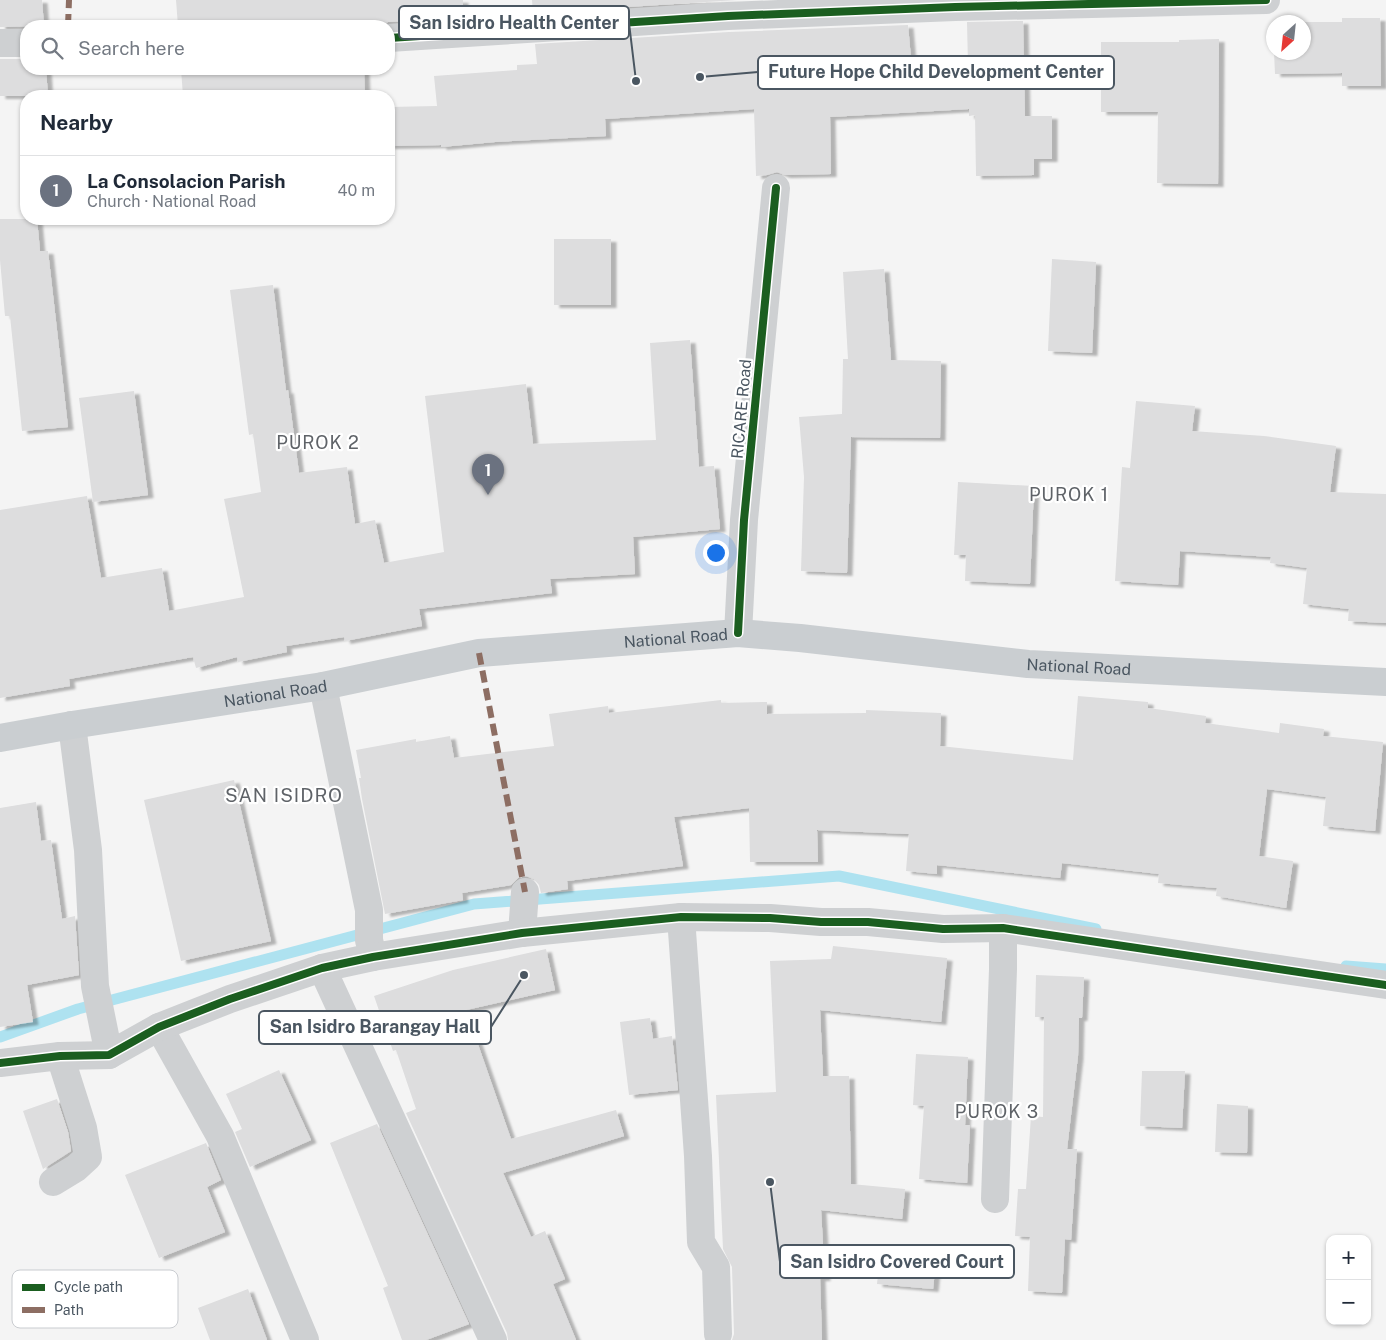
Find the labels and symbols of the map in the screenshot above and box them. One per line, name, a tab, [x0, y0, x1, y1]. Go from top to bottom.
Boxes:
callout: San Isidro Health Center	[399, 6, 629, 39]
text: San Isidro Health Center	[409, 12, 620, 33]
north arrow	[1266, 15, 1311, 60]
callout: Future Hope Child Development Center	[758, 56, 1114, 89]
text: Future Hope Child Development Center	[768, 61, 1105, 82]
street label: RICARE Road	[728, 358, 755, 460]
district label: PUROK 2	[276, 432, 360, 453]
pin: 1	[472, 454, 504, 495]
district label: PUROK 1	[1029, 484, 1109, 505]
your location	[703, 540, 729, 566]
street label: National Road	[623, 625, 729, 652]
street label: National Road	[1026, 655, 1132, 679]
street label: National Road	[222, 676, 329, 711]
district label: SAN ISIDRO	[225, 784, 343, 806]
callout: San Isidro Barangay Hall	[259, 1011, 491, 1044]
text: San Isidro Barangay Hall	[269, 1016, 481, 1037]
district label: PUROK 3	[955, 1101, 1039, 1122]
callout: San Isidro Covered Court	[780, 1245, 1014, 1278]
text: San Isidro Covered Court	[790, 1251, 1004, 1272]
legend	[12, 1270, 178, 1328]
text: Cycle path	[54, 1279, 123, 1295]
text: Path	[54, 1302, 84, 1318]

